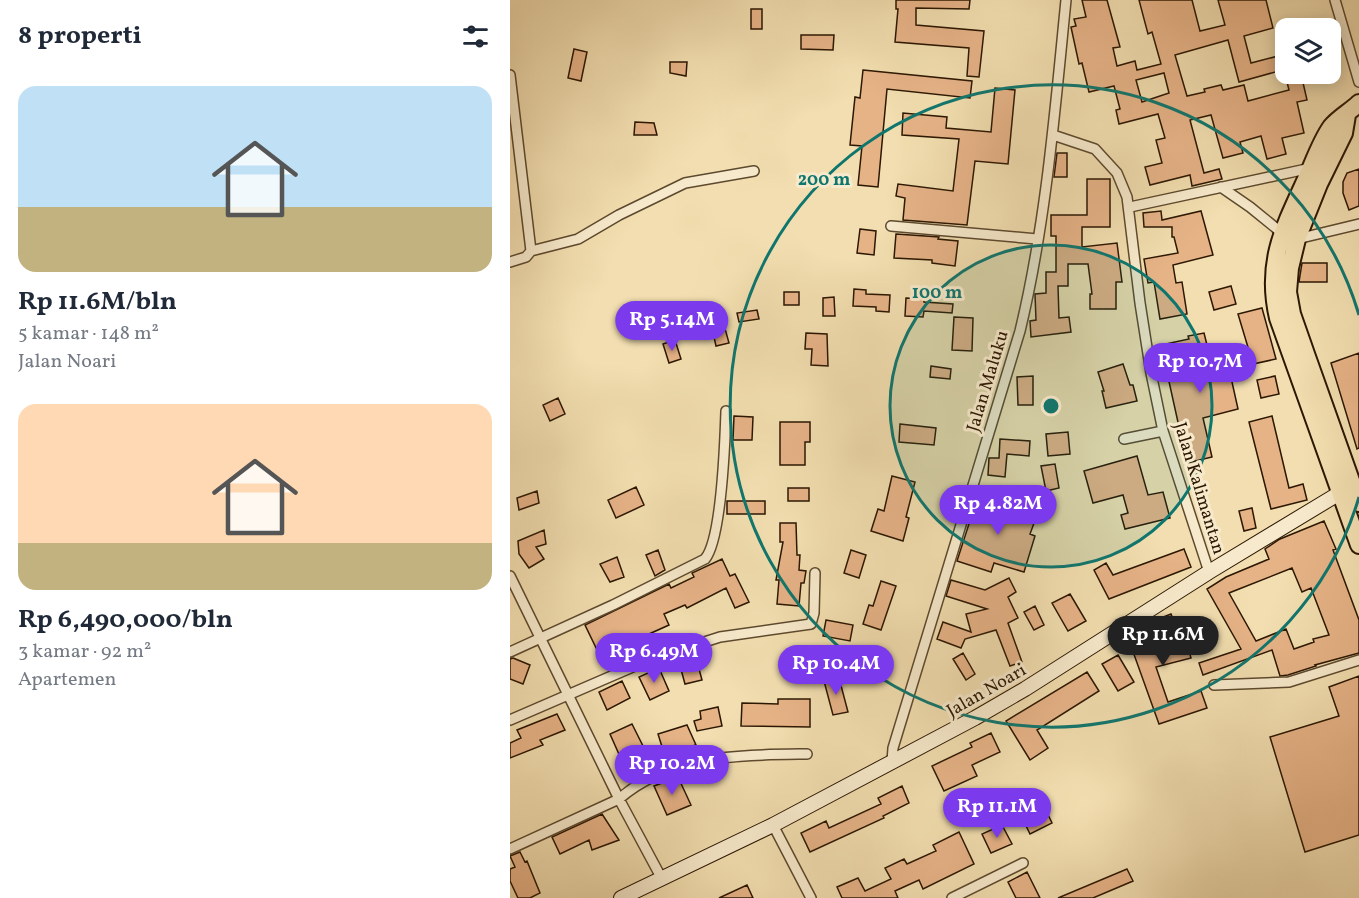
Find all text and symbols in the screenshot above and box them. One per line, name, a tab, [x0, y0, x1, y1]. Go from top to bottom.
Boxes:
text: 8 properti	[18, 18, 142, 54]
map controls	[1275, 18, 1341, 84]
button: layers	[1275, 18, 1341, 84]
icon: filters	[459, 20, 492, 53]
icon: home	[201, 125, 309, 233]
text: 200 m	[798, 168, 850, 193]
text: 100 m	[912, 281, 962, 306]
text: Rp 11.6M/bln	[18, 284, 177, 320]
pin: Rp 5.14M	[610, 301, 734, 352]
text: Rp 5.14M	[629, 306, 715, 334]
text: 5 kamar · 148 m²	[18, 320, 159, 348]
street label: Jalan Maluku	[961, 328, 1016, 435]
pin: Rp 10.7M	[1138, 343, 1262, 394]
text: Jalan Noari	[18, 348, 116, 376]
text: Rp 10.7M	[1158, 348, 1242, 376]
centre of rings	[1041, 396, 1061, 416]
street label: Jalan Kalimantan	[1167, 419, 1231, 558]
icon: home	[201, 443, 309, 551]
pin: Rp 4.82M	[936, 485, 1060, 536]
text: Rp 4.82M	[954, 490, 1042, 518]
text: Rp 6,490,000/bln	[18, 602, 233, 638]
pin: Rp 11.6M	[1101, 616, 1225, 667]
text: Rp 11.6M	[1122, 621, 1204, 649]
pin: Rp 6.49M	[592, 633, 716, 684]
text: 3 kamar · 92 m²	[18, 638, 151, 666]
text: Rp 6.49M	[609, 638, 699, 666]
pin: Rp 10.4M	[774, 645, 898, 696]
text: Rp 10.4M	[792, 650, 880, 678]
street label: Jalan Noari	[942, 658, 1031, 724]
text: Apartemen	[18, 666, 117, 694]
pin: Rp 10.2M	[610, 745, 734, 796]
text: Rp 10.2M	[629, 750, 715, 778]
pin: Rp 11.1M	[935, 788, 1059, 839]
text: Rp 11.1M	[957, 793, 1037, 821]

